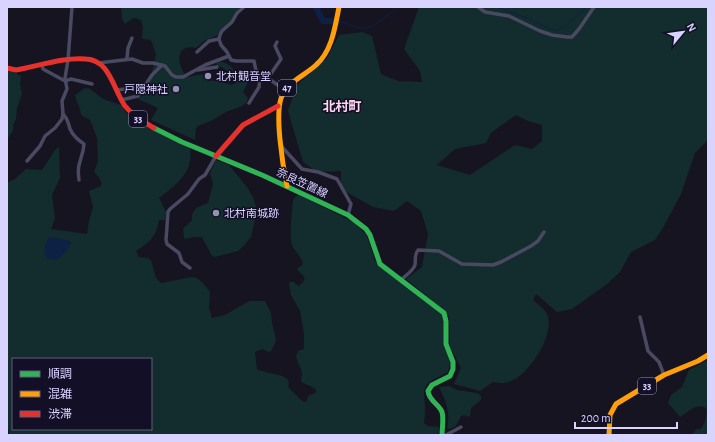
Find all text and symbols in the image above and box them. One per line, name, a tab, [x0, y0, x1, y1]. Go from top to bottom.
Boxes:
north arrow	[663, 12, 703, 52]
text: N	[685, 21, 698, 33]
place label: 北村観音堂	[216, 70, 271, 82]
marker: 北村観音堂	[203, 71, 213, 81]
road number: 47	[278, 80, 296, 96]
place label: 戸隠神社	[124, 83, 168, 95]
marker: 戸隠神社	[171, 84, 181, 94]
district label: 北村町	[322, 99, 362, 114]
road number: 33	[129, 111, 147, 127]
street label: 奈良笠置線	[275, 165, 330, 200]
place label: 北村南城跡	[224, 207, 279, 219]
marker: 北村南城跡	[211, 208, 221, 218]
legend	[12, 358, 152, 430]
text: 順調	[48, 368, 72, 380]
road number: 33	[638, 378, 656, 394]
text: 混雑	[48, 387, 72, 400]
scale bar	[575, 404, 677, 430]
text: 渋滞	[48, 408, 72, 420]
text: 200 m	[581, 412, 611, 424]

